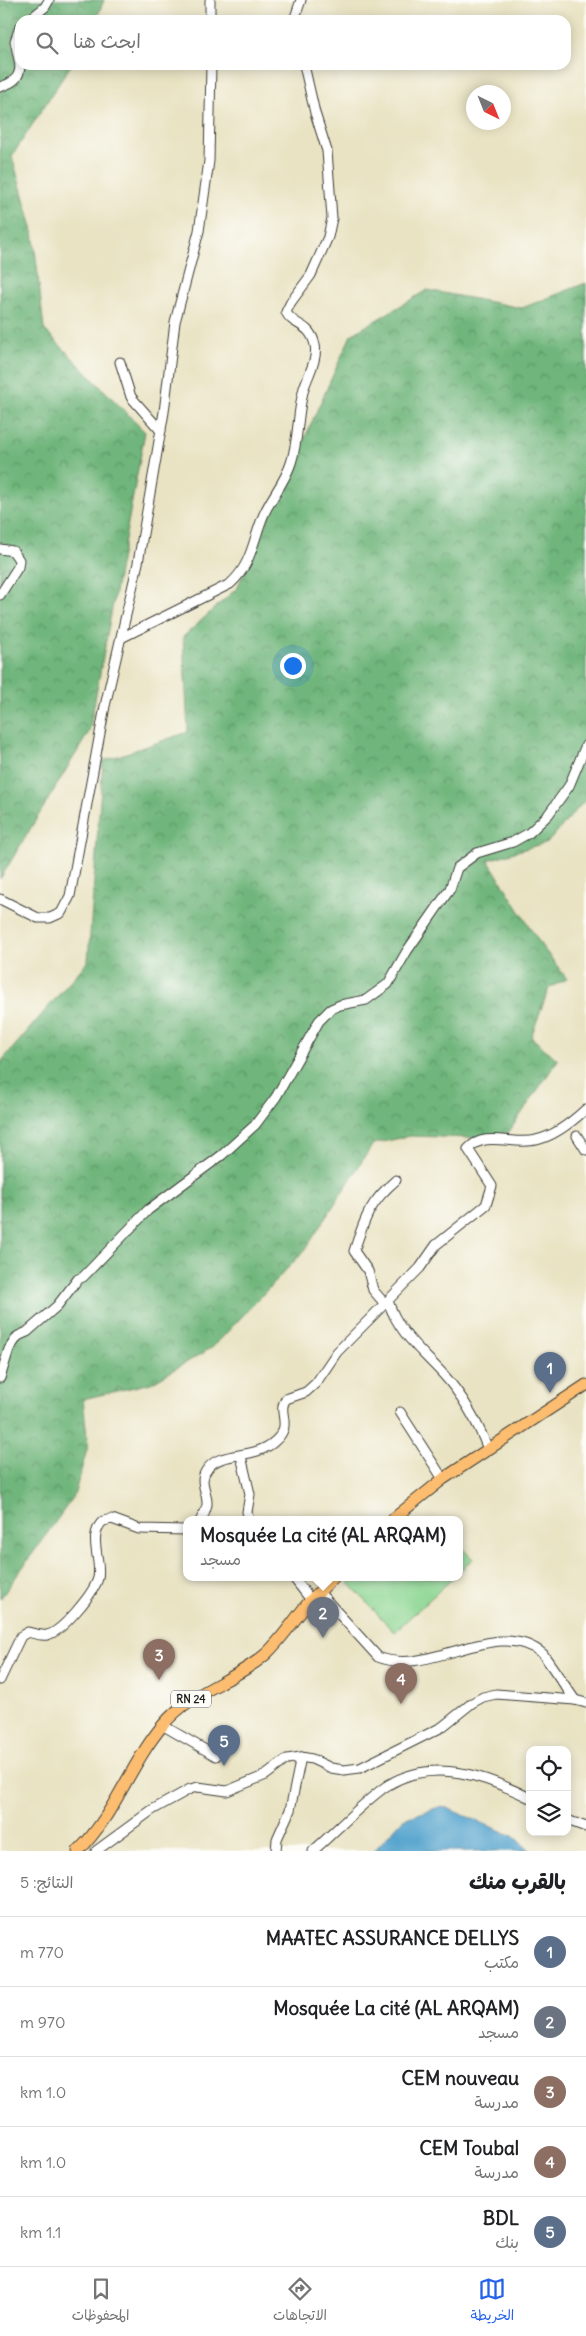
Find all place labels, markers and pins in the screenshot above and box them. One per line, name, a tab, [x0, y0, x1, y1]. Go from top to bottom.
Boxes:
pin: 1	[534, 1352, 566, 1393]
pin: 2	[307, 1597, 339, 1638]
pin: 3	[143, 1639, 175, 1680]
pin: 4	[385, 1663, 417, 1704]
pin: 5	[208, 1725, 240, 1766]

